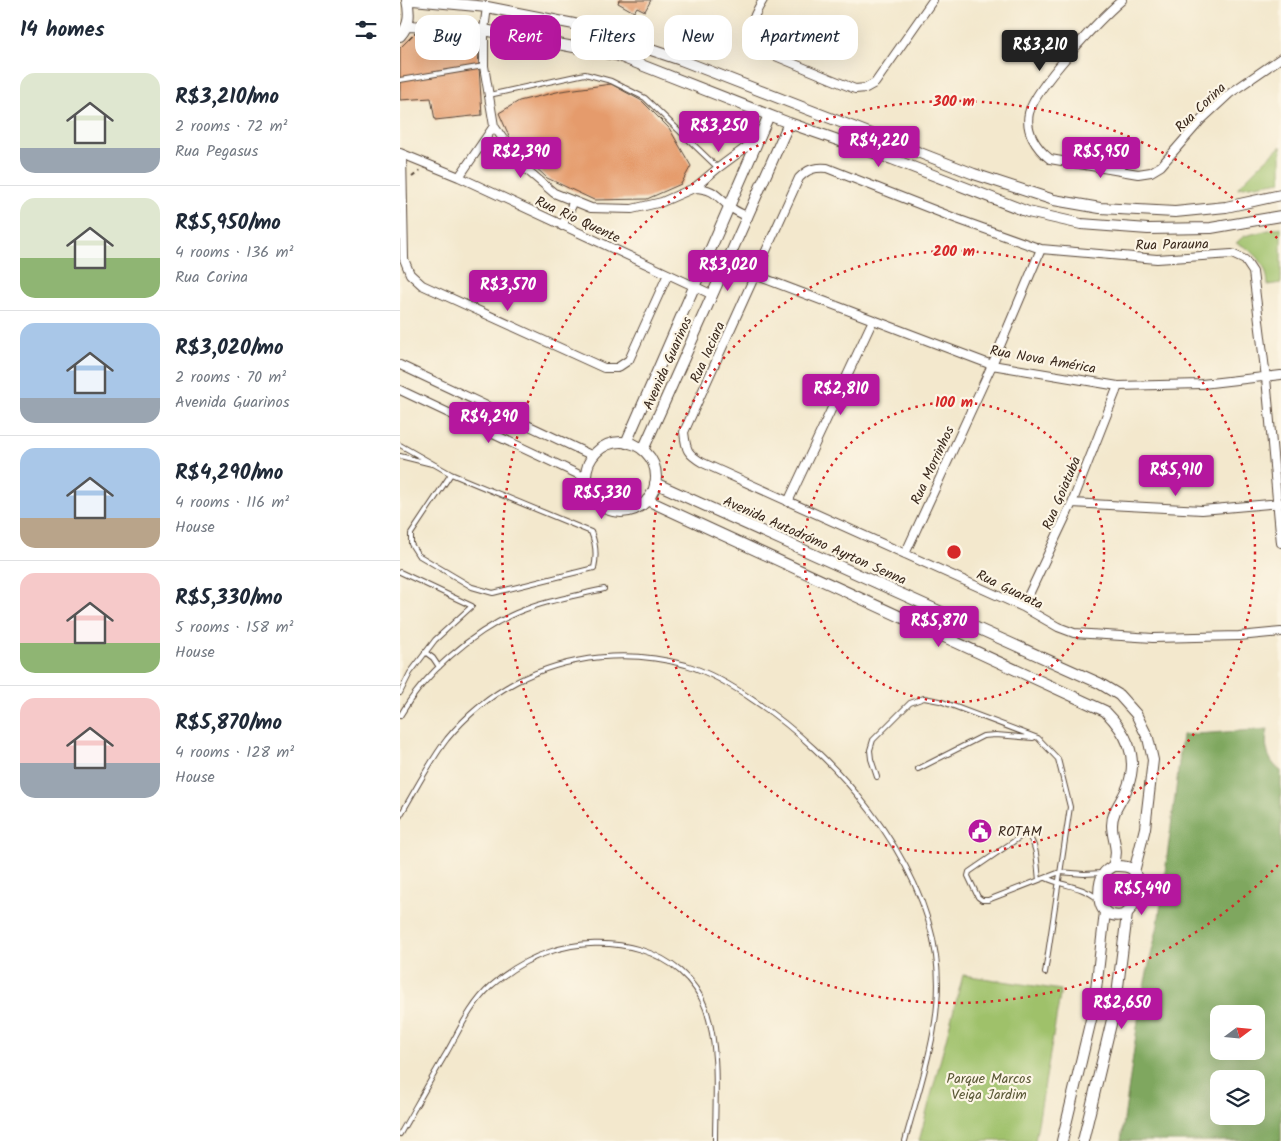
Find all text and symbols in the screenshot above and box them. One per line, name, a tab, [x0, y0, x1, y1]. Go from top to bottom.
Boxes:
text: 14 homes	[20, 14, 105, 47]
chip: Buy	[415, 15, 480, 60]
chip: Rent	[490, 15, 561, 60]
chip: Filters	[571, 15, 654, 60]
chip: New	[664, 15, 732, 60]
chip: Apartment	[742, 15, 858, 60]
icon: filters	[352, 16, 380, 44]
pin: R$3,210	[994, 30, 1086, 72]
text: R$3,210	[1013, 33, 1067, 58]
street label: Rua Corina	[1170, 78, 1231, 138]
text: R$3,210/mo	[175, 81, 279, 114]
text: 300 m	[932, 90, 975, 114]
icon: home	[60, 93, 120, 153]
pin: R$3,250	[673, 110, 765, 153]
text: 2 rooms · 72 m²	[175, 114, 287, 139]
text: R$3,250	[690, 114, 748, 139]
pin: R$4,220	[833, 126, 925, 168]
text: R$4,220	[850, 129, 908, 154]
pin: R$2,390	[475, 136, 567, 179]
pin: R$5,950	[1055, 136, 1147, 179]
text: Rua Pegasus	[175, 139, 258, 164]
text: R$2,390	[492, 140, 550, 165]
text: R$5,950	[1073, 140, 1129, 165]
street label: Rua Rio Quente	[531, 191, 624, 250]
text: R$5,950/mo	[175, 207, 281, 240]
icon: home	[60, 218, 120, 278]
street label: Rua Parauna	[1135, 233, 1209, 257]
text: 4 rooms · 136 m²	[175, 240, 293, 265]
text: 200 m	[933, 240, 975, 264]
pin: R$3,020	[682, 250, 774, 292]
text: R$3,020	[699, 253, 757, 278]
text: Rua Corina	[175, 265, 248, 290]
pin: R$3,570	[462, 270, 554, 312]
text: R$3,570	[480, 273, 536, 298]
street label: Avenida Guarinos	[637, 313, 698, 414]
street label: Rua Iaciara	[685, 318, 731, 387]
text: R$3,020/mo	[175, 332, 284, 365]
street label: Rua Nova América	[988, 340, 1098, 380]
icon: home	[60, 343, 120, 403]
text: 2 rooms · 70 m²	[175, 365, 286, 390]
pin: R$2,810	[795, 374, 887, 416]
text: R$2,810	[813, 377, 869, 402]
text: Avenida Guarinos	[175, 390, 290, 415]
text: 100 m	[935, 391, 973, 415]
pin: R$4,290	[443, 402, 535, 444]
text: R$4,290	[460, 405, 518, 430]
street label: Rua Morrinhos	[905, 423, 961, 508]
street label: Rua Goiatuba	[1037, 453, 1087, 534]
pin: R$5,910	[1130, 454, 1222, 497]
text: R$4,290/mo	[175, 457, 283, 490]
text: R$5,910	[1150, 458, 1202, 483]
icon: home	[60, 468, 120, 528]
pin: R$5,330	[556, 478, 648, 520]
text: R$5,330	[573, 481, 631, 506]
text: 4 rooms · 116 m²	[175, 490, 289, 515]
street label: Avenida Autodrómo Ayrton Senna	[719, 490, 910, 591]
text: House	[175, 515, 215, 540]
centre of rings	[945, 543, 963, 561]
street label: Rua Guarata	[972, 564, 1047, 616]
text: R$5,330/mo	[175, 582, 283, 615]
icon: home	[60, 593, 120, 653]
pin: R$5,870	[893, 606, 985, 648]
text: R$5,870	[911, 609, 967, 634]
text: 5 rooms · 158 m²	[175, 615, 293, 640]
text: House	[175, 640, 215, 665]
text: R$5,870/mo	[175, 707, 282, 740]
icon: home	[60, 718, 120, 778]
text: 4 rooms · 128 m²	[175, 740, 294, 765]
text: House	[175, 765, 215, 790]
public building icon: ROTAM	[967, 818, 993, 844]
place label: ROTAM	[998, 821, 1042, 843]
pin: R$5,490	[1096, 874, 1188, 916]
text: R$5,490	[1114, 877, 1170, 902]
pin: R$2,650	[1076, 988, 1168, 1030]
text: R$2,650	[1093, 991, 1151, 1016]
north arrow	[1210, 1005, 1265, 1060]
map controls	[1210, 1005, 1265, 1125]
park label: Parque Marcos Veiga Jardim	[947, 1068, 1031, 1106]
button: layers	[1210, 1070, 1265, 1125]

